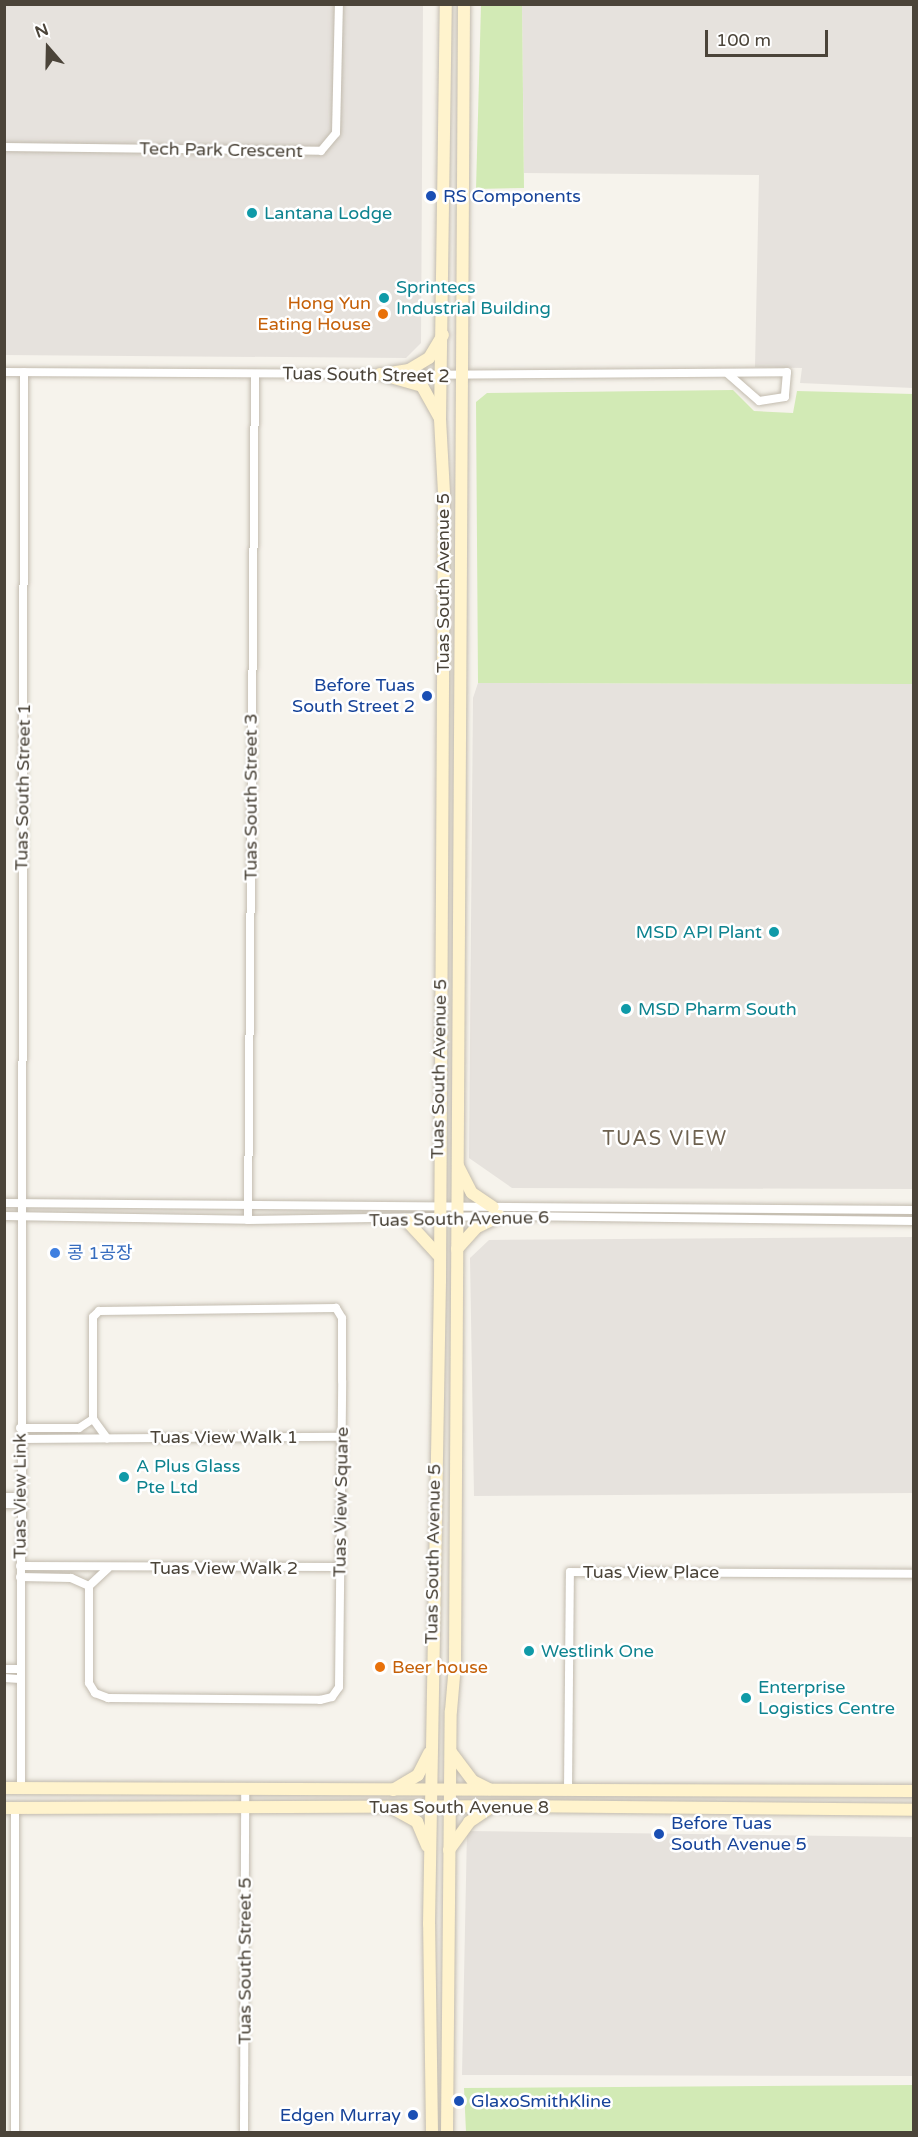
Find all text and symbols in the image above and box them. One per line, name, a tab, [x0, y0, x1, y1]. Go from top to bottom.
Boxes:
north arrow	[18, 18, 78, 78]
scale bar	[708, 18, 831, 56]
text: N	[32, 19, 51, 43]
text: 100 m	[716, 29, 771, 51]
street label: Tech Park Crescent	[139, 138, 303, 162]
place label: RS Components	[443, 185, 581, 207]
marker: RS Components	[424, 189, 438, 203]
place label: Lantana Lodge	[264, 202, 392, 224]
marker: Lantana Lodge	[245, 206, 259, 220]
place label: Sprintecs Industrial Building	[396, 277, 551, 320]
marker: Sprintecs Industrial Building	[377, 291, 391, 305]
place label: Hong Yun Eating House	[257, 293, 371, 336]
marker: Hong Yun Eating House	[376, 307, 390, 321]
street label: Tuas South Street 2	[282, 363, 450, 387]
street label: Tuas South Avenue 5	[432, 493, 454, 673]
place label: Before Tuas South Street 2	[292, 675, 415, 718]
marker: Before Tuas South Street 2	[420, 689, 434, 703]
street label: Tuas South Street 1	[11, 703, 35, 871]
street label: Tuas South Street 3	[240, 713, 262, 881]
place label: MSD API Plant	[636, 921, 762, 943]
marker: MSD API Plant	[767, 925, 781, 939]
street label: Tuas South Avenue 5	[427, 979, 451, 1159]
place label: MSD Pharm South	[638, 998, 797, 1020]
marker: MSD Pharm South	[619, 1002, 633, 1016]
district label: TUAS VIEW	[602, 1127, 728, 1151]
street label: Tuas South Avenue 6	[369, 1207, 549, 1231]
place label: 콩 1공장	[67, 1242, 133, 1264]
marker: 콩 1공장	[48, 1246, 62, 1260]
street label: Tuas View Walk 1	[150, 1426, 298, 1448]
street label: Tuas View Square	[329, 1427, 353, 1577]
street label: Tuas View Link	[9, 1433, 31, 1559]
place label: A Plus Glass Pte Ltd	[136, 1456, 240, 1498]
street label: Tuas South Avenue 5	[421, 1464, 445, 1644]
marker: A Plus Glass Pte Ltd	[117, 1470, 131, 1484]
street label: Tuas View Walk 2	[150, 1557, 298, 1579]
street label: Tuas View Place	[583, 1561, 719, 1583]
place label: Westlink One	[541, 1640, 654, 1662]
marker: Westlink One	[522, 1644, 536, 1658]
place label: Beer house	[392, 1656, 488, 1678]
marker: Beer house	[373, 1660, 387, 1674]
place label: Enterprise Logistics Centre	[758, 1677, 895, 1720]
marker: Enterprise Logistics Centre	[739, 1691, 753, 1705]
street label: Tuas South Avenue 8	[369, 1796, 549, 1818]
place label: Before Tuas South Avenue 5	[671, 1813, 807, 1856]
marker: Before Tuas South Avenue 5	[652, 1827, 666, 1841]
street label: Tuas South Street 5	[234, 1877, 256, 2045]
place label: GlaxoSmithKline	[471, 2090, 611, 2112]
marker: GlaxoSmithKline	[452, 2094, 466, 2108]
place label: Edgen Murray	[280, 2104, 401, 2126]
marker: Edgen Murray	[406, 2108, 420, 2122]

